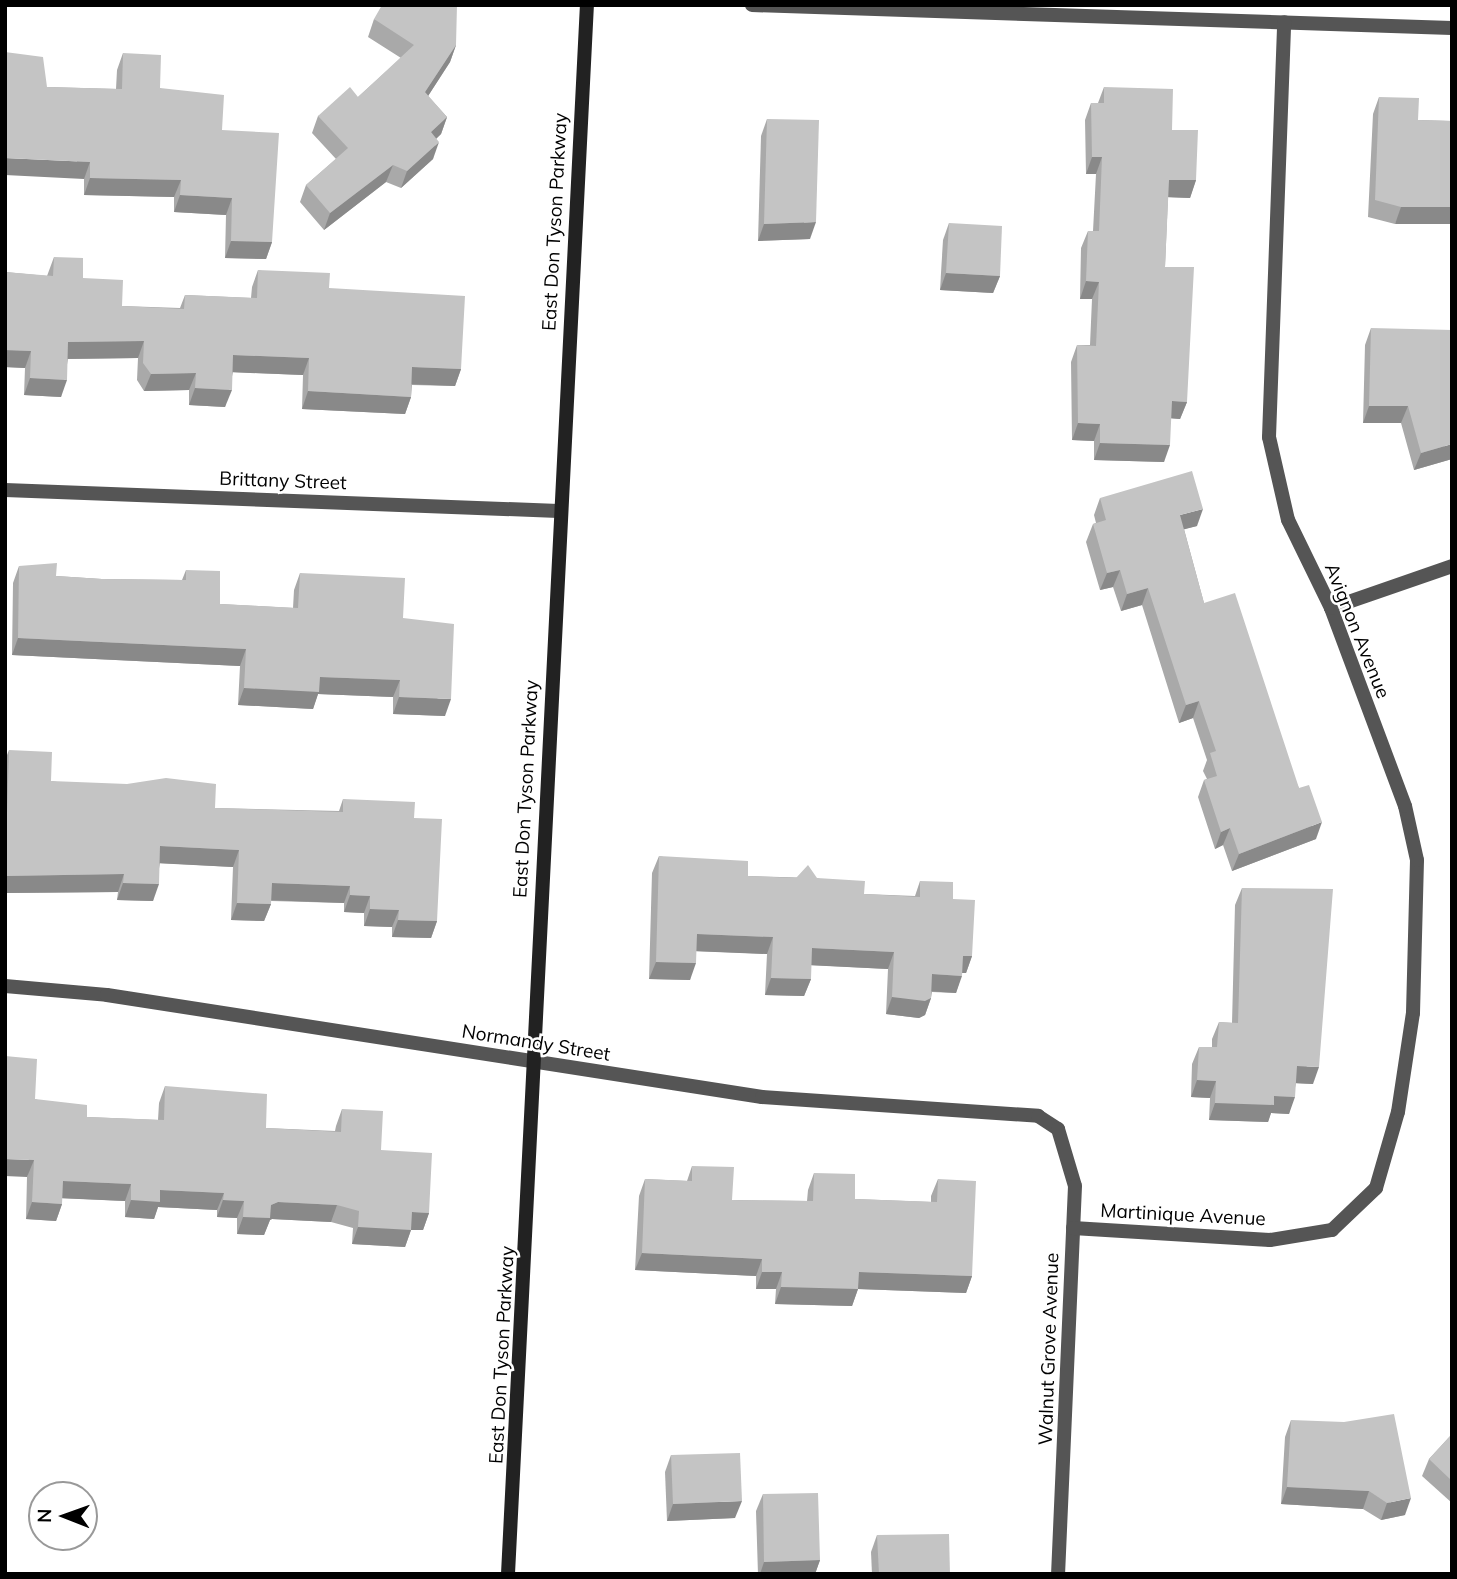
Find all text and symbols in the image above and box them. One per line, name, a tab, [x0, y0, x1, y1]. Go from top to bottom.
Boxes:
street label: East Don Tyson Parkway	[538, 112, 572, 332]
street label: Brittany Street	[219, 467, 347, 495]
street label: Avignon Avenue	[1319, 560, 1395, 702]
street label: East Don Tyson Parkway	[509, 679, 543, 899]
street label: Normandy Street	[460, 1020, 612, 1066]
street label: Martinique Avenue	[1100, 1199, 1266, 1231]
street label: East Don Tyson Parkway	[485, 1245, 519, 1465]
street label: Walnut Grove Avenue	[1034, 1252, 1064, 1446]
north arrow	[28, 1481, 98, 1551]
text: N	[32, 1508, 56, 1523]

